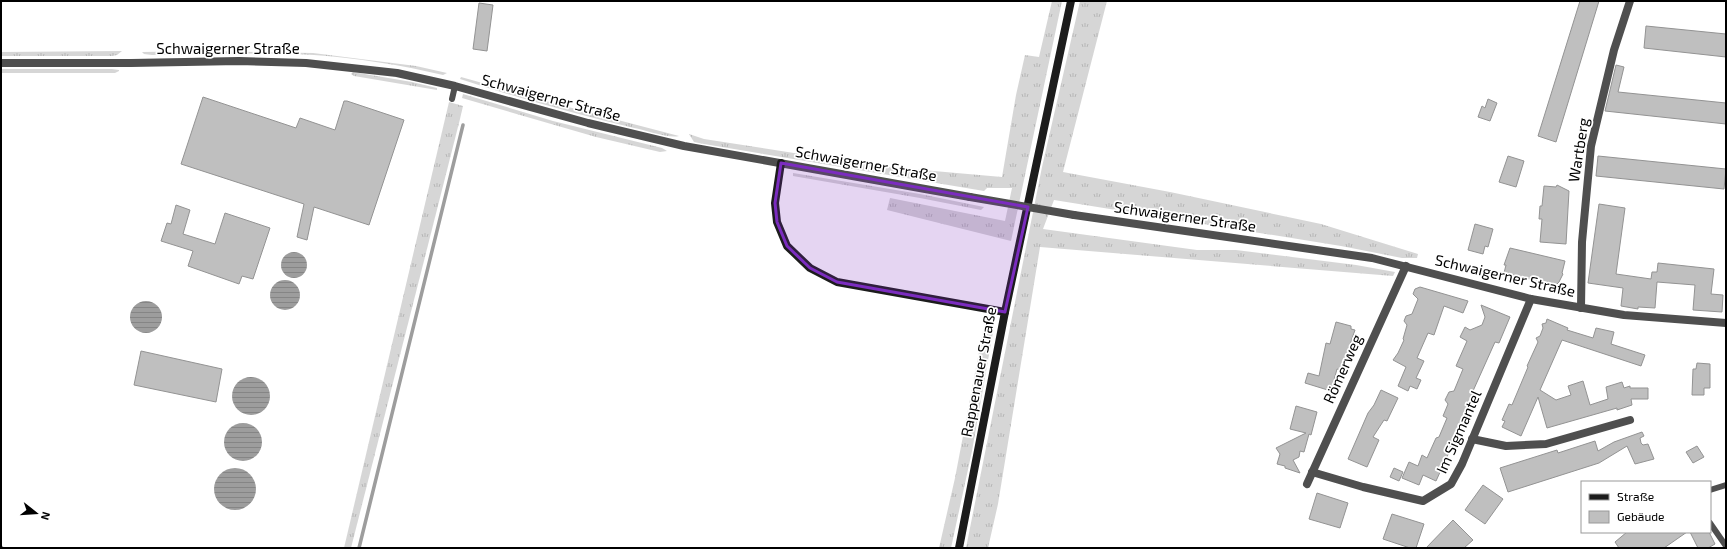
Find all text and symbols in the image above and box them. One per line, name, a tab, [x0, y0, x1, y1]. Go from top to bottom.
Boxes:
street label: Schwaigerner Straße	[156, 39, 300, 57]
street label: Schwaigerner Straße	[480, 70, 623, 124]
street label: Wartberg	[1564, 116, 1592, 183]
street label: Schwaigerner Straße	[794, 142, 938, 184]
street label: Schwaigerner Straße	[1113, 197, 1257, 235]
street label: Schwaigerner Straße	[1433, 250, 1577, 300]
street label: Rappenauer Straße	[957, 305, 999, 438]
street label: Römerweg	[1319, 331, 1366, 406]
street label: Im Sigmantel	[1432, 387, 1485, 476]
legend	[1581, 481, 1711, 533]
text: Straße	[1617, 489, 1654, 503]
north arrow	[16, 493, 56, 533]
text: Gebäude	[1617, 509, 1665, 523]
text: N	[39, 510, 53, 522]

